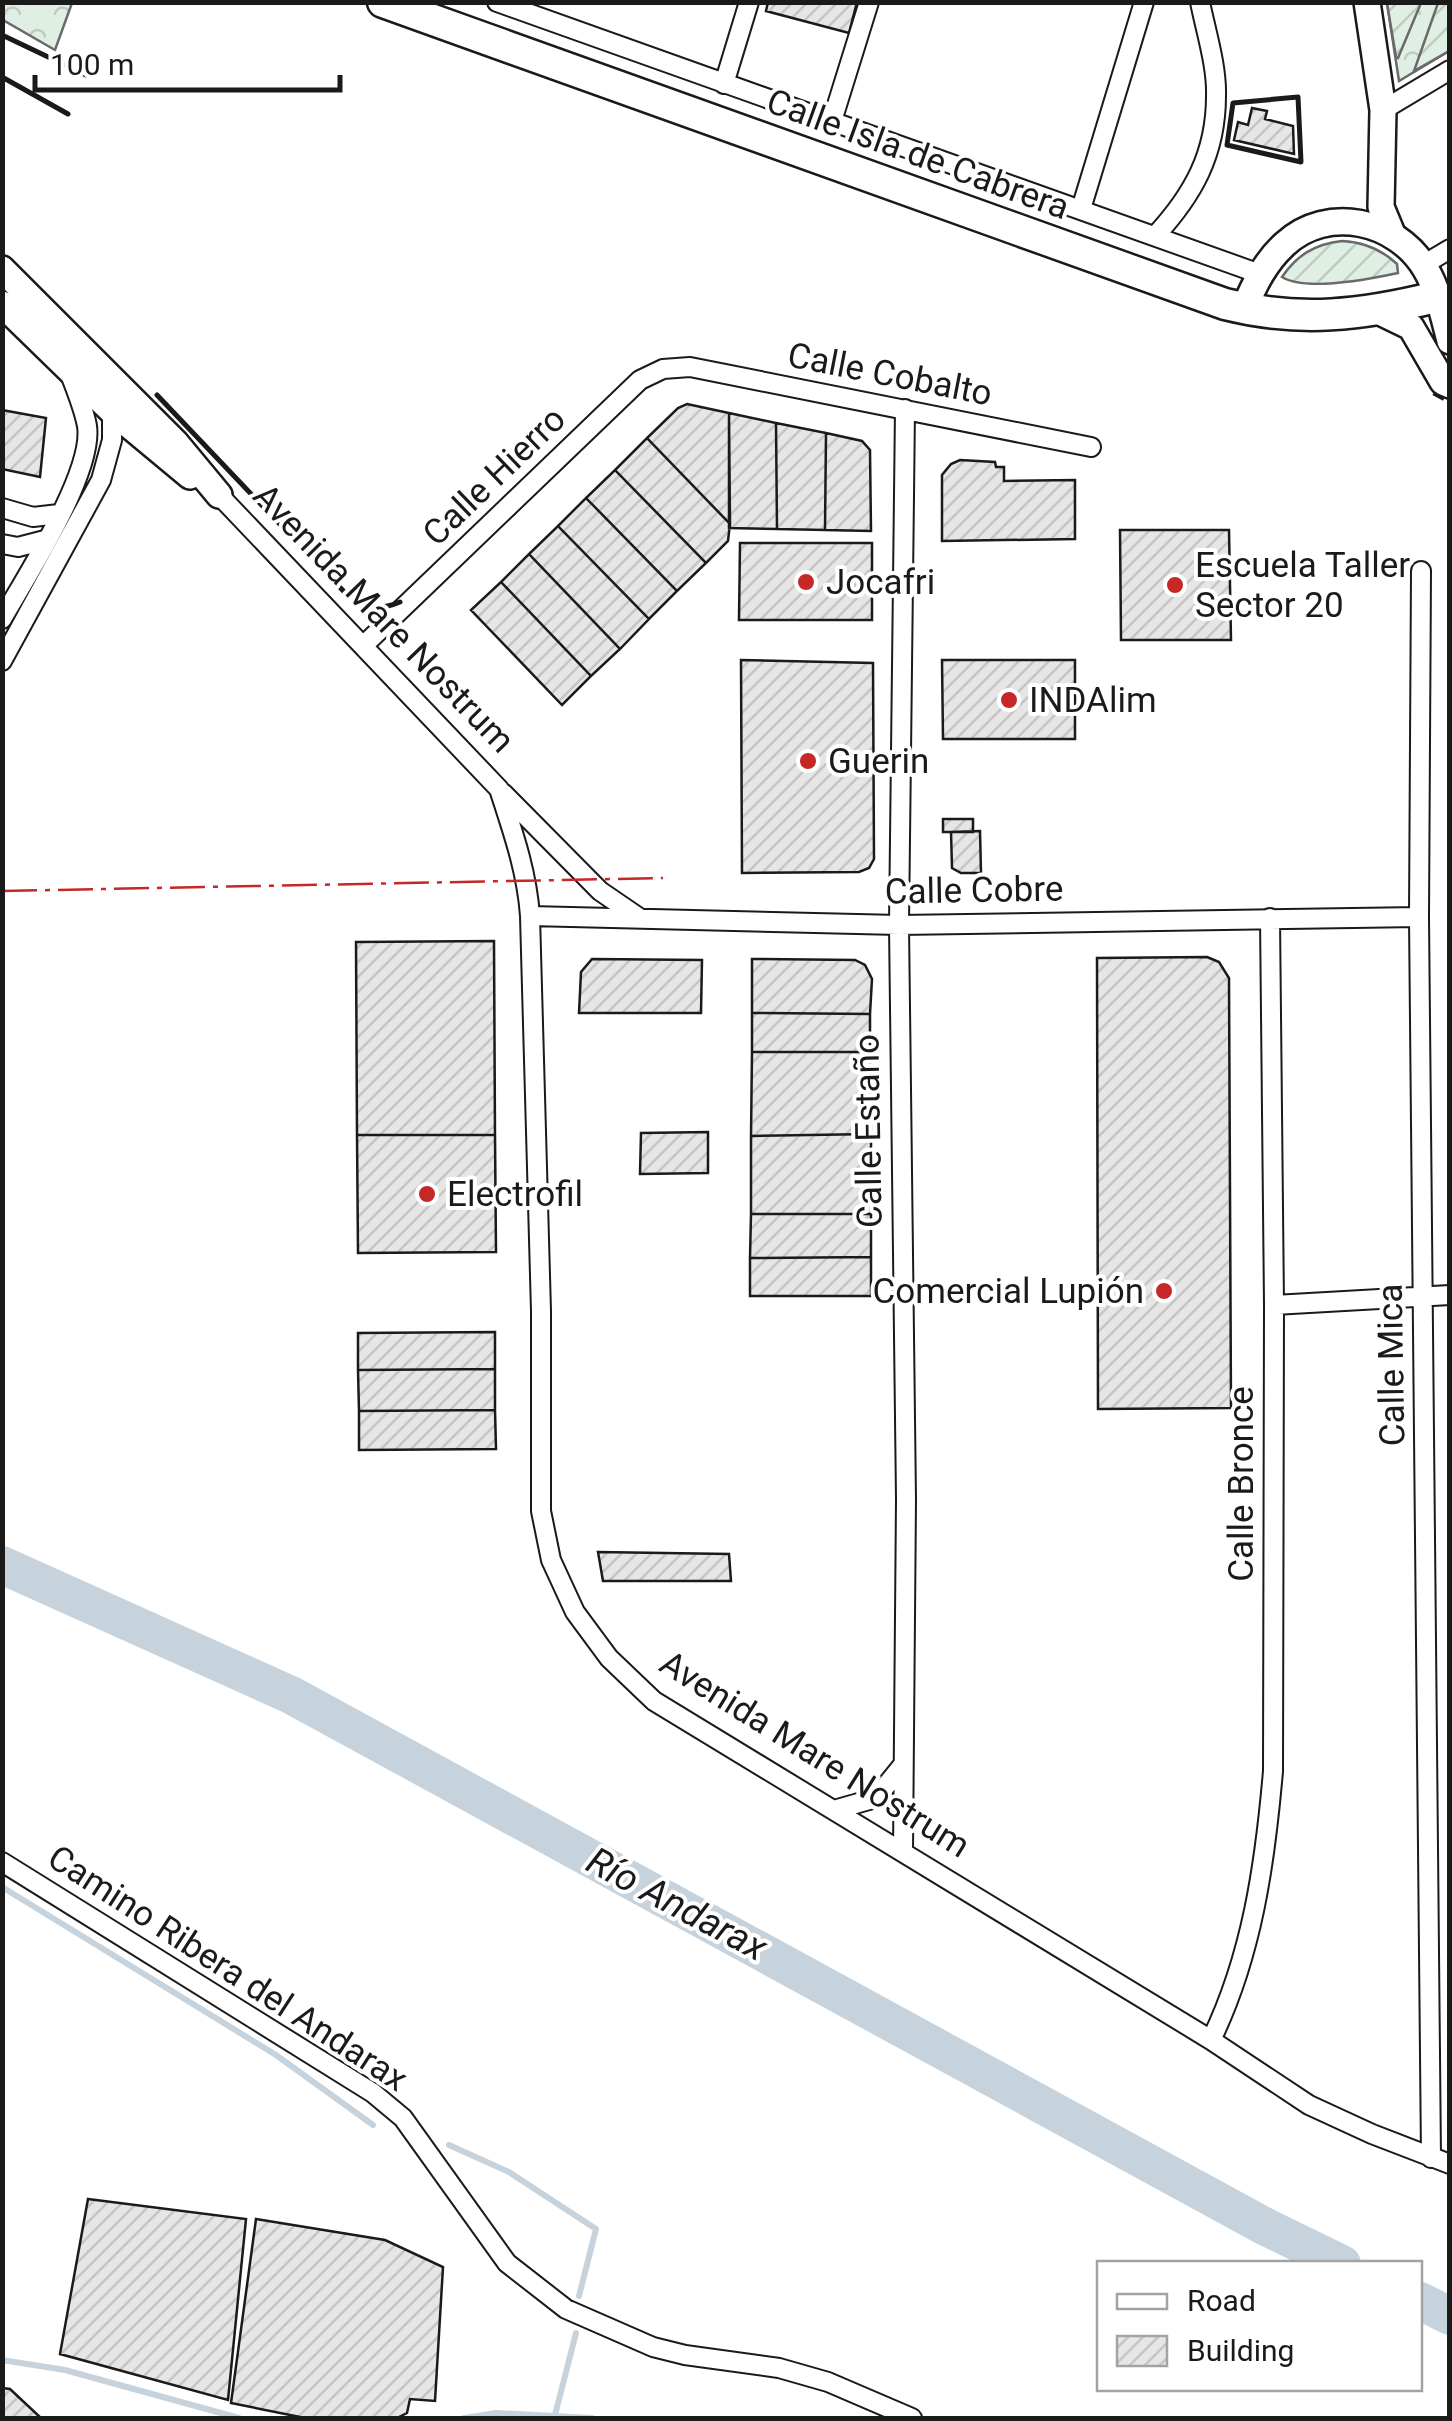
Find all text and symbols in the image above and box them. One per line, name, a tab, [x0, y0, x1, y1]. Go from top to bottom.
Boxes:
scale bar	[35, 30, 340, 92]
text: 100 m	[50, 47, 134, 82]
street label: Calle Isla de Cabrera	[761, 81, 1075, 228]
street label: Calle Cobalto	[784, 335, 995, 414]
street label: Calle Hierro	[415, 399, 574, 554]
street label: Avenida Mare Nostrum	[245, 476, 522, 761]
place label: Escuela Taller Sector 20	[1195, 545, 1410, 626]
place label: Jocafri	[826, 562, 935, 603]
marker: Jocafri	[795, 571, 817, 593]
marker: Escuela Taller Sector 20	[1164, 574, 1186, 596]
place label: INDAlim	[1029, 680, 1157, 721]
marker: INDAlim	[998, 689, 1020, 711]
place label: Guerin	[828, 741, 929, 782]
marker: Guerin	[797, 750, 819, 772]
street label: Calle Cobre	[884, 868, 1064, 913]
street label: Calle Estaño	[846, 1034, 891, 1228]
place label: Electrofil	[447, 1174, 583, 1215]
marker: Electrofil	[416, 1183, 438, 1205]
place label: Comercial Lupión	[873, 1271, 1144, 1312]
marker: Comercial Lupión	[1153, 1280, 1175, 1302]
street label: Calle Mica	[1370, 1283, 1413, 1447]
street label: Calle Bronce	[1221, 1386, 1262, 1582]
street label: Avenida Mare Nostrum	[652, 1642, 977, 1866]
street label: Camino Ribera del Andarax	[40, 1837, 415, 2100]
water label: Río Andarax	[579, 1838, 775, 1970]
legend	[1097, 2261, 1422, 2391]
text: Road	[1187, 2283, 1256, 2318]
text: Building	[1187, 2333, 1294, 2368]

